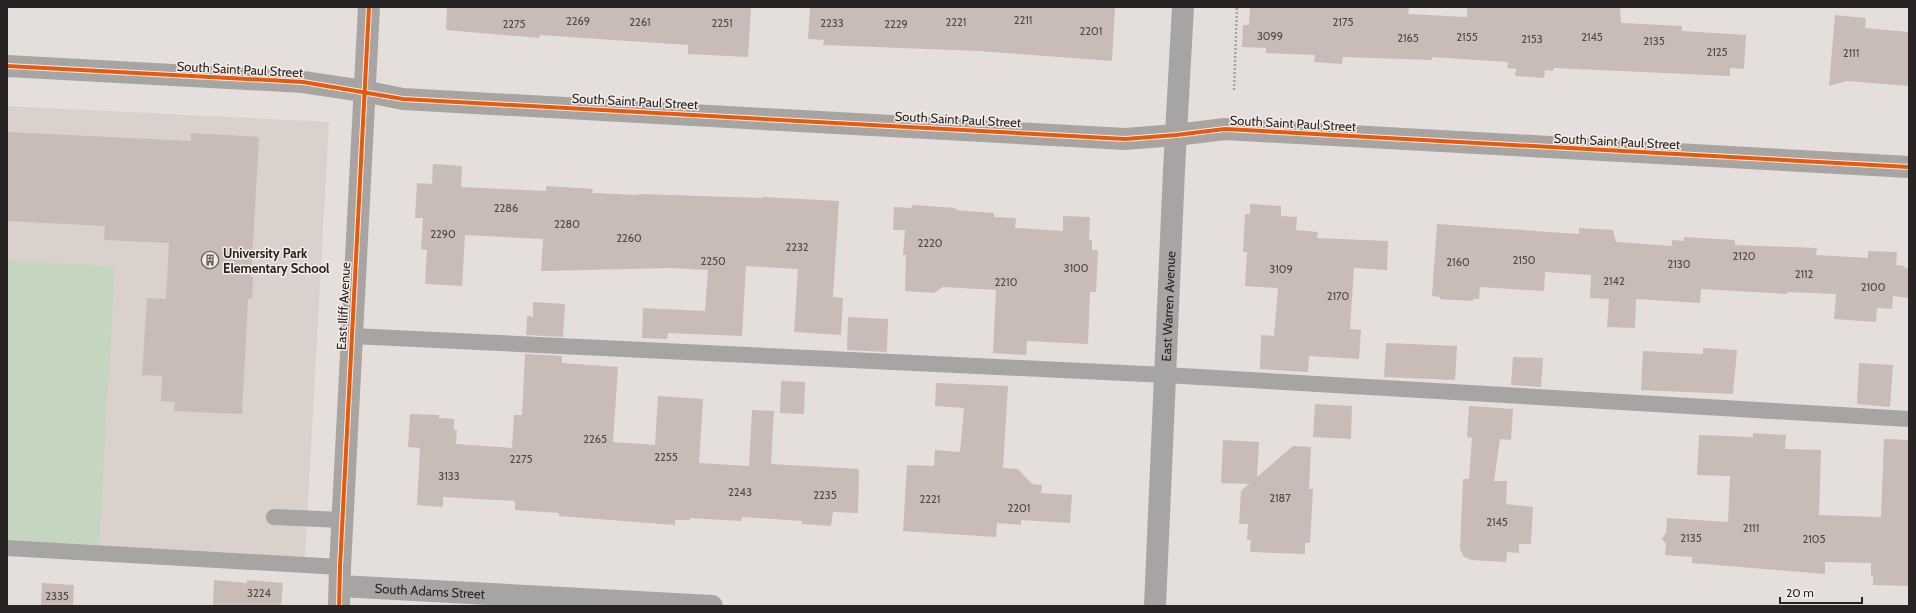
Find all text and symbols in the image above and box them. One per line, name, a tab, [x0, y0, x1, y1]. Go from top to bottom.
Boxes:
house number: 2211	[1014, 13, 1032, 27]
house number: 2269	[566, 14, 590, 28]
house number: 2261	[629, 15, 651, 29]
house number: 2221	[946, 15, 966, 29]
house number: 2175	[1333, 15, 1353, 29]
house number: 2251	[711, 16, 733, 30]
house number: 2233	[820, 16, 844, 30]
house number: 2275	[502, 17, 526, 31]
house number: 2229	[884, 17, 908, 31]
house number: 2201	[1080, 24, 1102, 38]
house number: 3099	[1257, 29, 1283, 43]
house number: 2155	[1456, 30, 1478, 44]
house number: 2145	[1581, 30, 1603, 44]
house number: 2165	[1397, 31, 1419, 45]
house number: 2153	[1521, 32, 1543, 46]
house number: 2135	[1643, 34, 1665, 48]
house number: 2125	[1706, 45, 1728, 59]
house number: 2111	[1843, 46, 1859, 60]
street label: South Saint Paul Street	[176, 58, 304, 80]
street label: South Saint Paul Street	[571, 90, 699, 112]
street label: South Saint Paul Street	[894, 108, 1022, 130]
street label: South Saint Paul Street	[1229, 112, 1357, 134]
street label: South Saint Paul Street	[1553, 130, 1681, 152]
house number: 2286	[494, 201, 518, 215]
house number: 2280	[554, 217, 580, 231]
house number: 2290	[430, 227, 456, 241]
house number: 2260	[616, 231, 642, 245]
house number: 2220	[918, 236, 943, 250]
house number: 2232	[785, 240, 809, 254]
place label: University Park Elementary School	[223, 245, 330, 276]
house number: 2120	[1733, 249, 1756, 263]
building icon: University Park Elementary School	[200, 250, 220, 270]
street label: East Warren Avenue	[1158, 250, 1178, 362]
house number: 2150	[1513, 253, 1536, 267]
house number: 2250	[700, 254, 726, 268]
house number: 2160	[1446, 255, 1470, 269]
house number: 2130	[1668, 257, 1691, 271]
street label: East Iliff Avenue	[333, 261, 353, 350]
house number: 3100	[1064, 261, 1089, 275]
house number: 3109	[1269, 262, 1293, 276]
house number: 2112	[1795, 267, 1814, 281]
house number: 2142	[1603, 274, 1625, 288]
house number: 2210	[995, 275, 1018, 289]
house number: 2100	[1861, 280, 1886, 294]
house number: 2170	[1327, 289, 1350, 303]
house number: 2265	[583, 432, 607, 446]
house number: 2255	[654, 450, 678, 464]
house number: 2275	[509, 452, 533, 466]
house number: 3133	[438, 469, 460, 483]
house number: 2243	[728, 485, 752, 499]
house number: 2235	[813, 488, 837, 502]
house number: 2187	[1269, 491, 1291, 505]
house number: 2221	[920, 492, 940, 506]
house number: 2201	[1008, 501, 1030, 515]
house number: 2145	[1486, 515, 1508, 529]
house number: 2111	[1743, 521, 1759, 535]
house number: 2135	[1680, 531, 1702, 545]
house number: 2105	[1803, 532, 1826, 546]
scale bar	[1780, 579, 1862, 605]
street label: South Adams Street	[374, 580, 486, 602]
text: 20 m	[1786, 585, 1814, 600]
house number: 3224	[247, 586, 272, 600]
house number: 2335	[45, 589, 69, 603]

